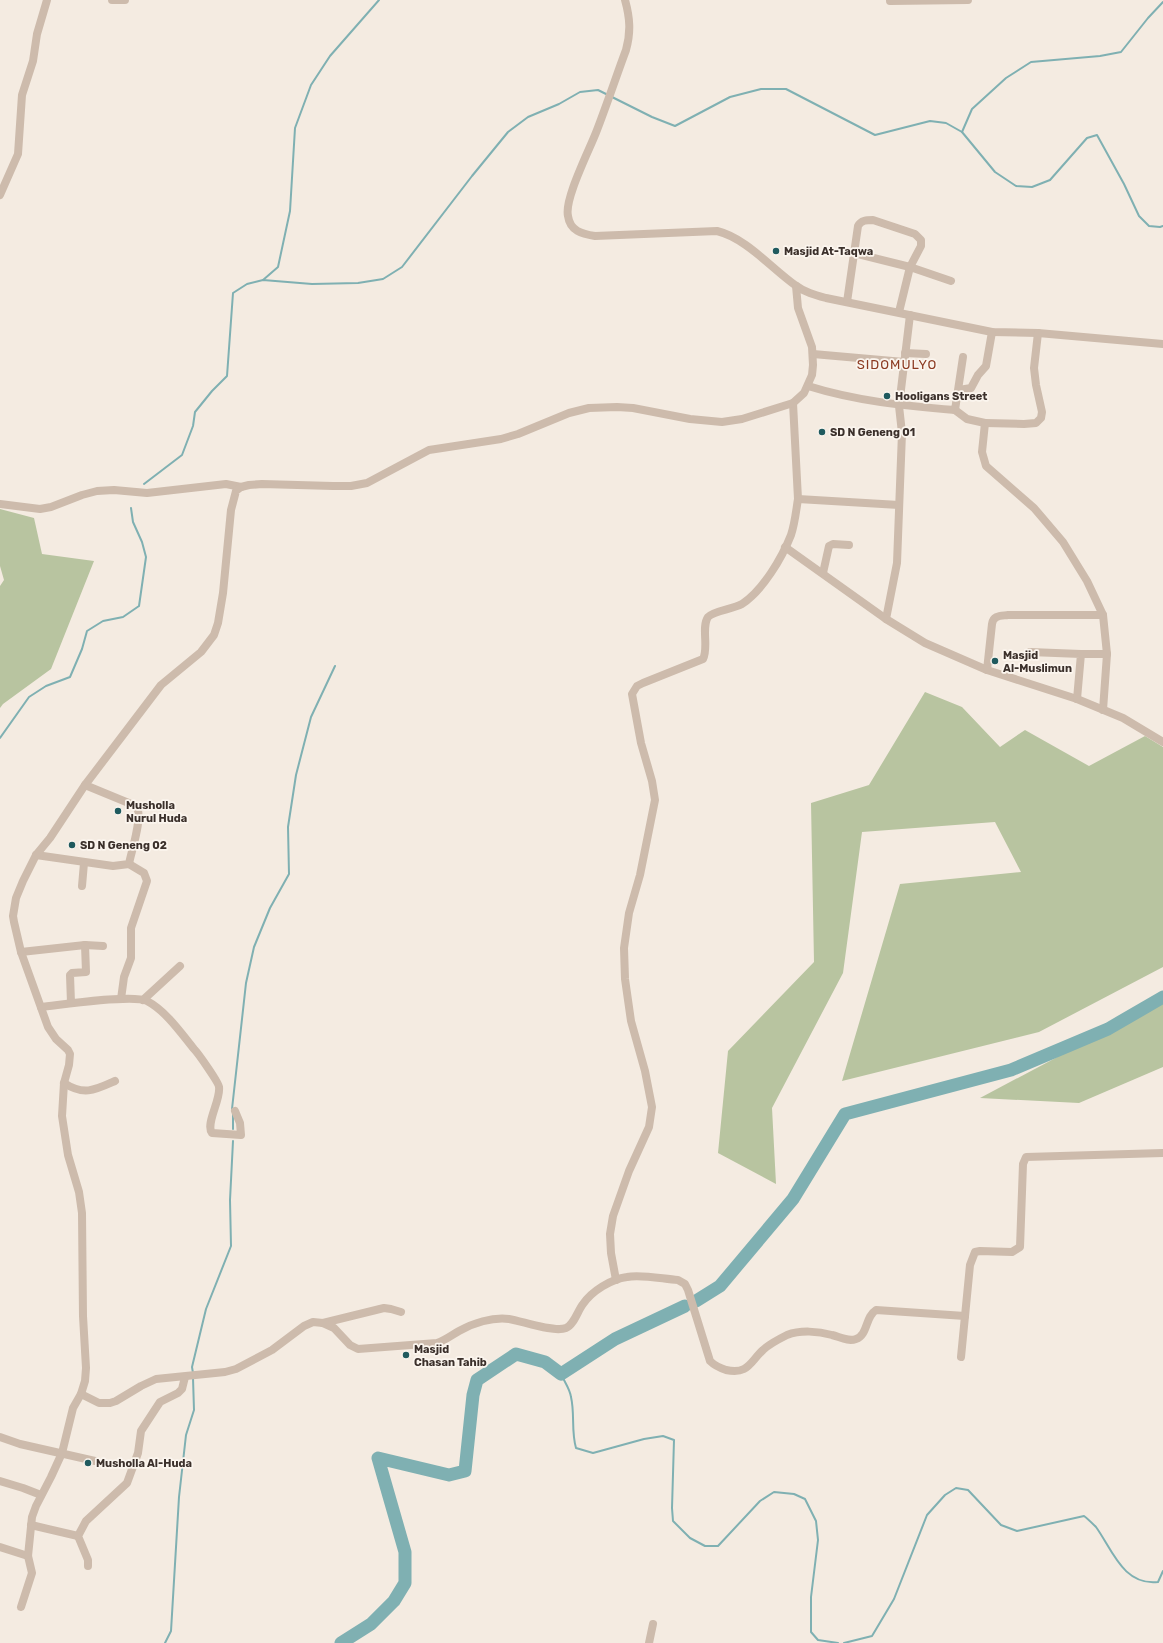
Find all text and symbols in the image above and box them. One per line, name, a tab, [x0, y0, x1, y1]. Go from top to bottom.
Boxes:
place label: Masjid At-Taqwa	[784, 245, 873, 258]
marker: Masjid At-Taqwa	[771, 246, 781, 256]
district label: SIDOMULYO	[857, 357, 937, 372]
place label: Hooligans Street	[895, 390, 987, 403]
marker: Hooligans Street	[882, 391, 892, 401]
place label: SD N Geneng 01	[830, 426, 915, 439]
marker: SD N Geneng 01	[817, 427, 827, 437]
place label: Masjid Al-Muslimun	[1003, 649, 1072, 675]
marker: Masjid Al-Muslimun	[990, 656, 1000, 666]
place label: Musholla Nurul Huda	[126, 799, 187, 825]
marker: Musholla Nurul Huda	[113, 806, 123, 816]
place label: SD N Geneng 02	[80, 839, 167, 852]
marker: SD N Geneng 02	[67, 840, 77, 850]
place label: Masjid Chasan Tahib	[414, 1343, 487, 1369]
marker: Masjid Chasan Tahib	[401, 1350, 411, 1360]
place label: Musholla Al-Huda	[96, 1457, 192, 1470]
marker: Musholla Al-Huda	[83, 1458, 93, 1468]

